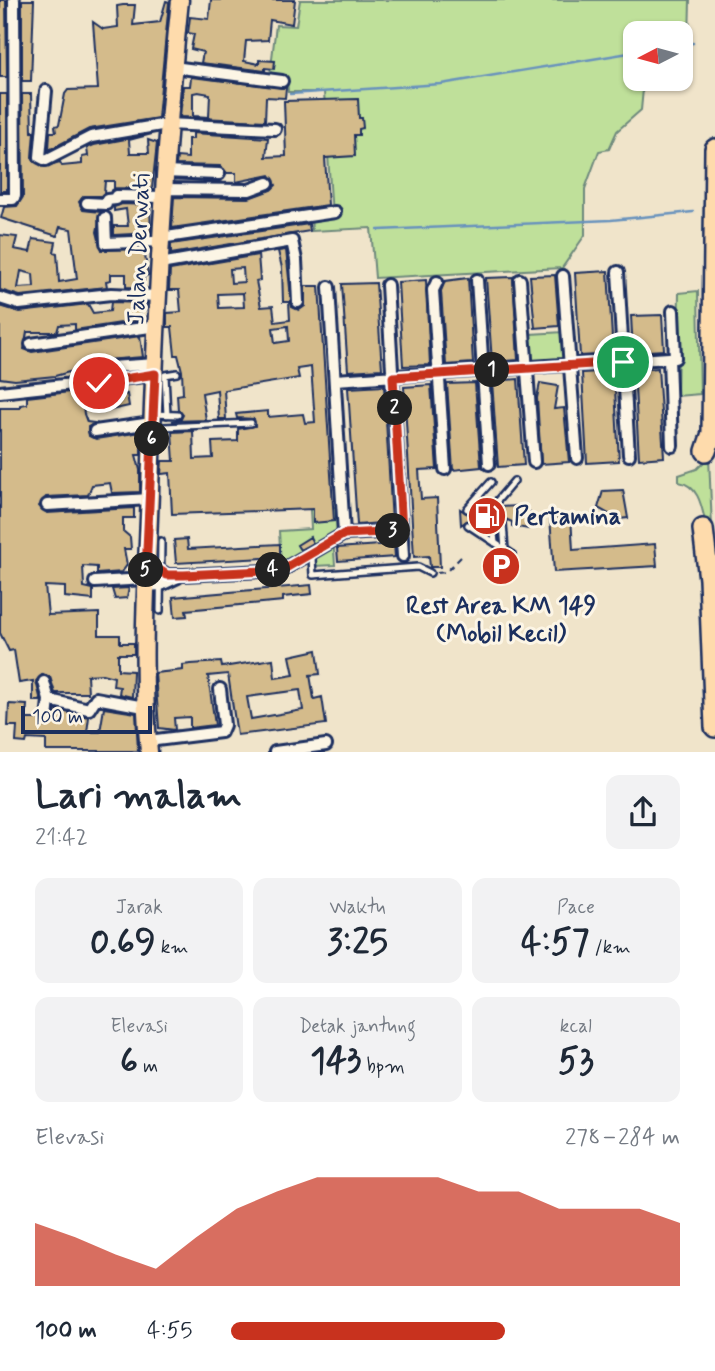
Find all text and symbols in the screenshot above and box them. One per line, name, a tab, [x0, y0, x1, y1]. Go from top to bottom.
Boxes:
north arrow	[623, 21, 693, 91]
map controls	[623, 21, 693, 91]
street label: Jalan Derwati	[121, 173, 158, 325]
pin	[593, 332, 653, 392]
icon: arrive	[604, 343, 642, 381]
pin: 1	[475, 352, 510, 388]
pin	[69, 353, 129, 413]
text: 1	[487, 357, 496, 382]
icon: check	[80, 364, 118, 402]
pin: 2	[378, 390, 412, 426]
text: 2	[390, 395, 399, 420]
pin: 6	[134, 422, 170, 457]
text: 6	[147, 426, 156, 451]
fuel station icon: Pertamina	[466, 495, 508, 537]
place label: Pertamina	[514, 502, 621, 533]
pin: 3	[376, 514, 410, 548]
text: 3	[388, 518, 397, 543]
parking icon: Rest Area KM 149 (Mobil Kecil)	[480, 545, 522, 587]
pin: 5	[128, 552, 164, 588]
pin: 4	[256, 552, 290, 588]
text: 5	[140, 557, 151, 582]
text: 4	[267, 557, 278, 582]
place label: Rest Area KM 149 (Mobil Kecil)	[406, 591, 596, 650]
scale bar	[21, 702, 152, 734]
text: 100 m	[32, 705, 83, 730]
text: Lari malam	[35, 772, 242, 821]
button: share	[606, 775, 680, 849]
text: 21:42	[35, 823, 88, 853]
text: Jarak	[116, 895, 163, 920]
text: Waktu	[329, 895, 386, 920]
text: Pace	[557, 895, 595, 920]
text: 0.69	[90, 920, 156, 966]
text: 3:25	[327, 920, 388, 966]
text: 4:57	[521, 920, 589, 966]
text: km	[156, 935, 188, 960]
text: /km	[589, 935, 631, 960]
text: Elevasi	[110, 1014, 168, 1039]
text: Detak jantung	[299, 1014, 416, 1039]
text: kcal	[560, 1014, 592, 1039]
text: 6	[120, 1039, 138, 1085]
text: 143	[310, 1039, 361, 1085]
text: 53	[558, 1039, 594, 1085]
text: m	[138, 1054, 158, 1079]
text: bpm	[361, 1054, 405, 1079]
text: Elevasi	[35, 1123, 104, 1153]
text: 278–284 m	[565, 1123, 680, 1153]
text: 100 m	[35, 1316, 97, 1346]
text: 4:55	[147, 1316, 193, 1346]

